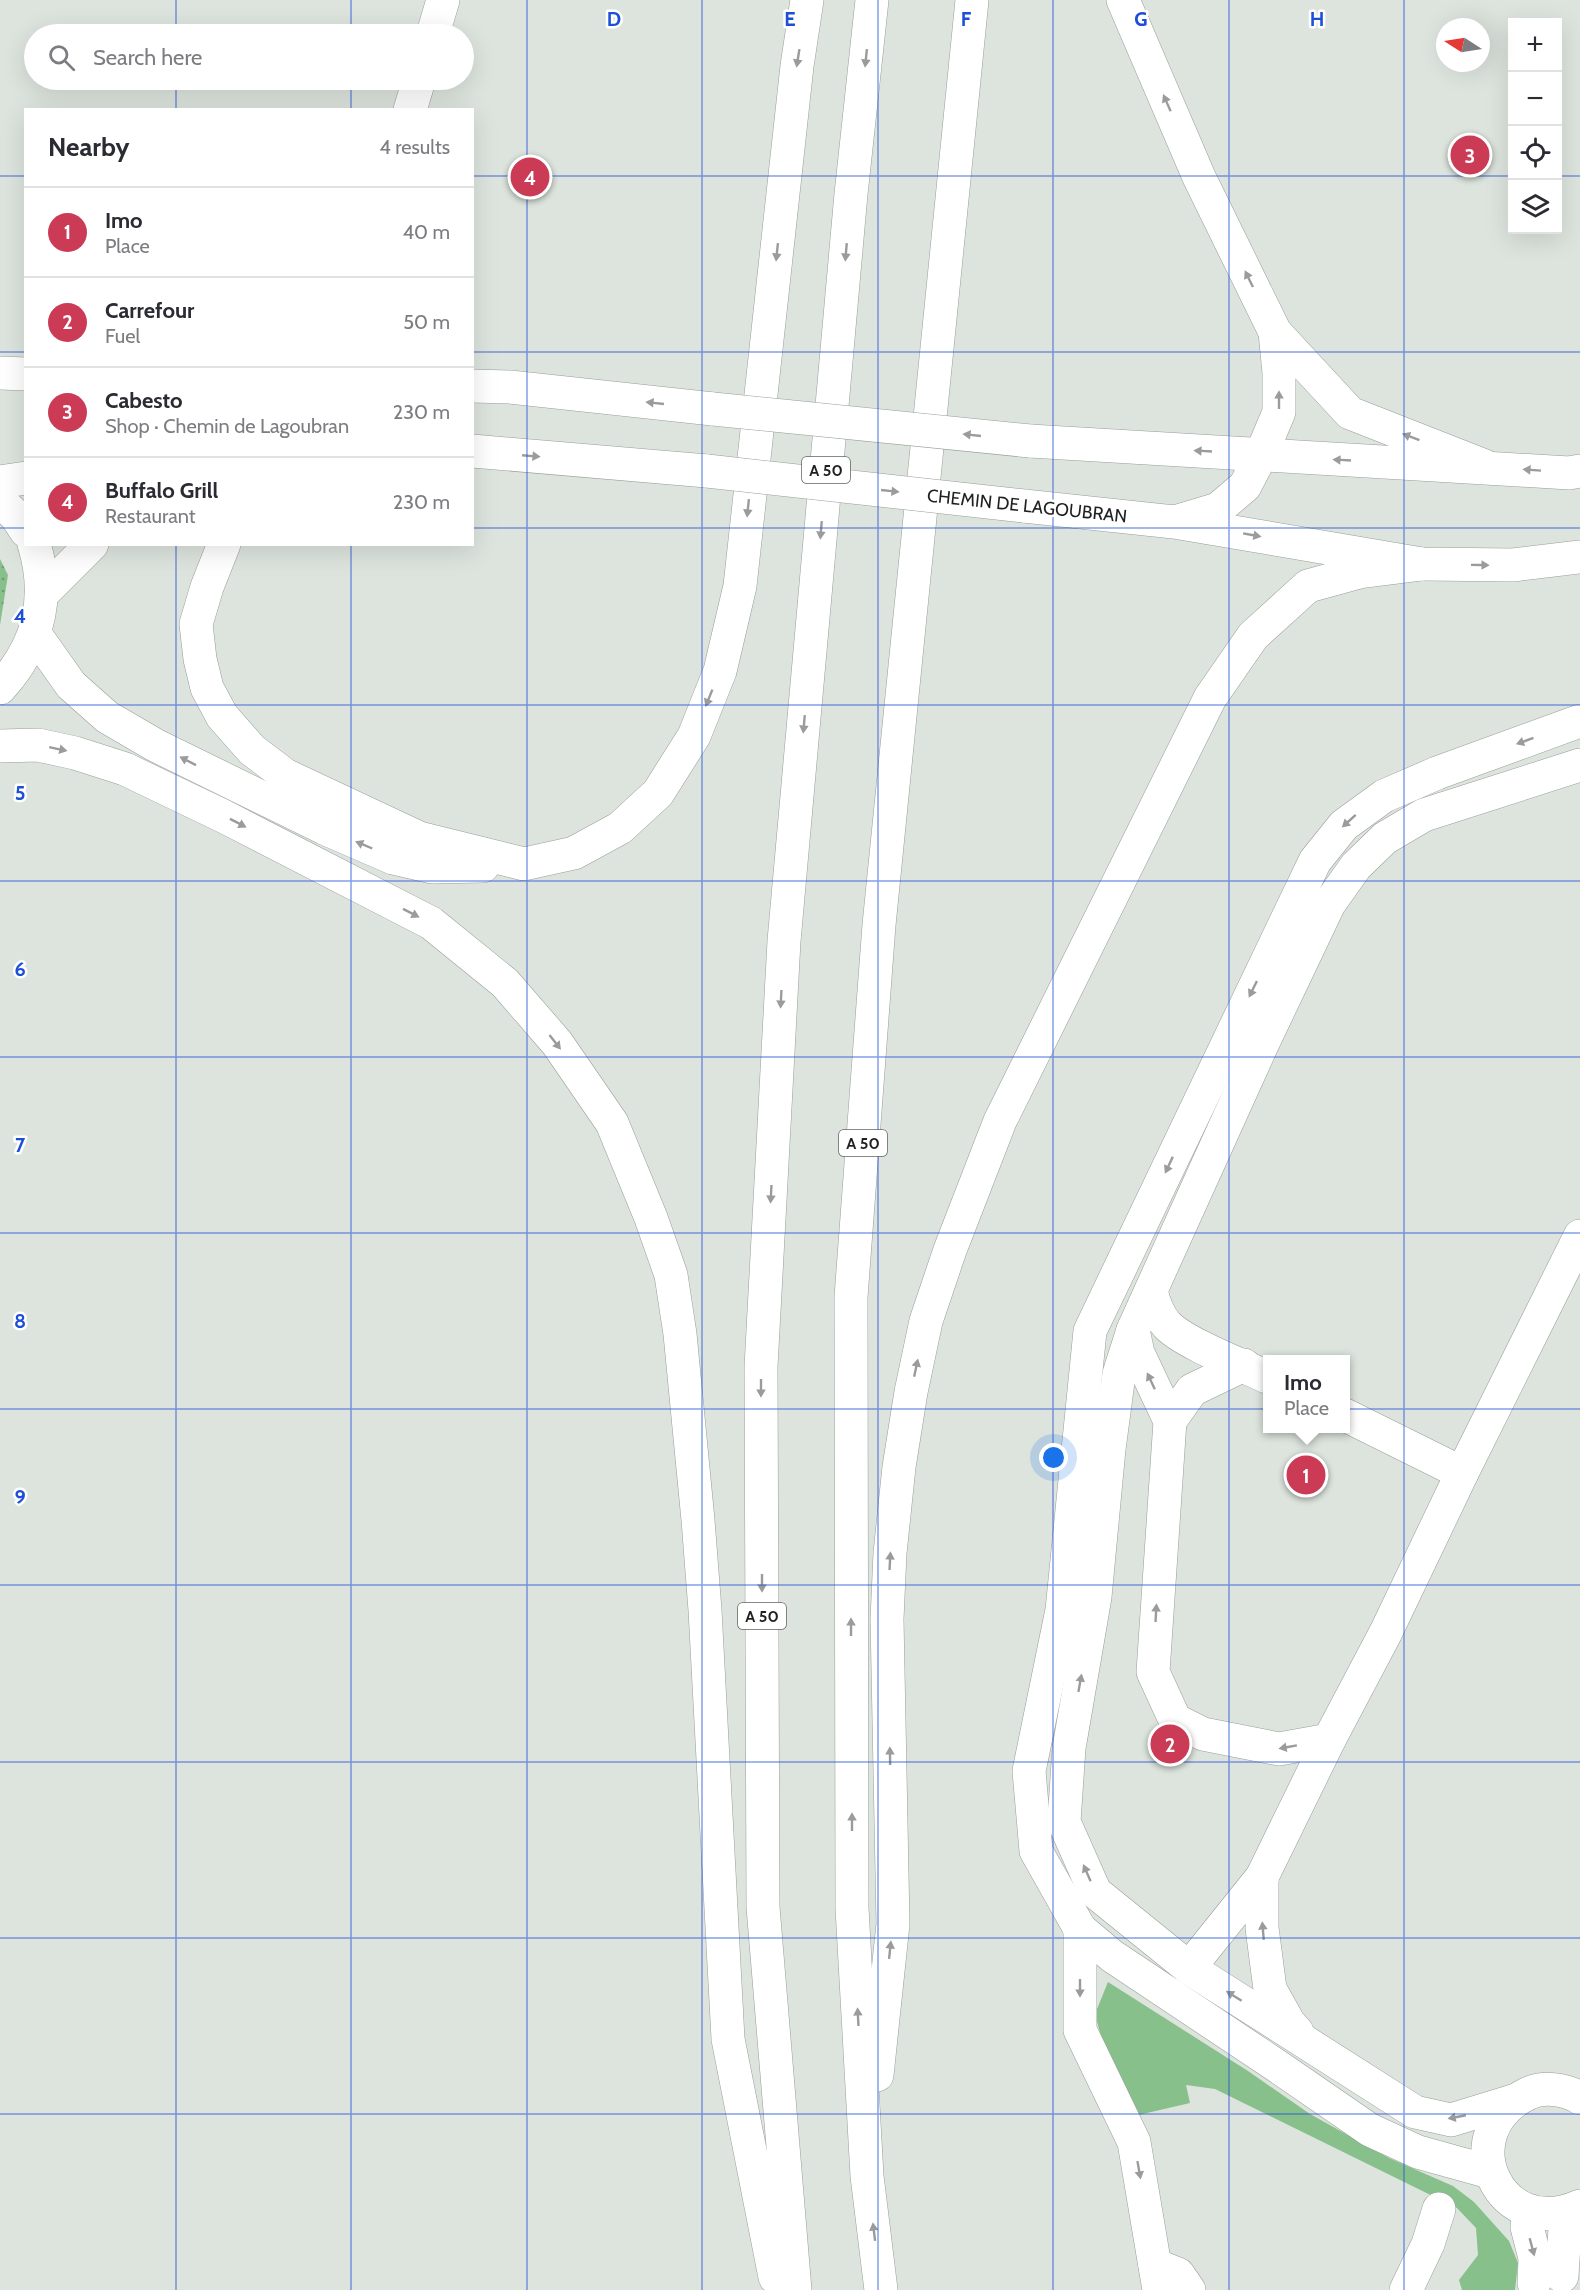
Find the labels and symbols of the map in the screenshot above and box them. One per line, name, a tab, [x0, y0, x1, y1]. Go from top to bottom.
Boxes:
text: D	[607, 7, 621, 31]
text: E	[784, 7, 796, 31]
text: F	[961, 7, 972, 31]
text: G	[1134, 7, 1148, 31]
text: H	[1310, 7, 1324, 31]
north arrow	[1436, 18, 1490, 72]
one-way arrow	[794, 48, 803, 67]
one-way arrow	[861, 49, 871, 68]
one-way arrow	[1162, 93, 1172, 111]
pin: 3	[1450, 132, 1490, 178]
pin: 4	[510, 154, 550, 200]
one-way arrow	[772, 242, 781, 261]
one-way arrow	[841, 243, 851, 262]
one-way arrow	[1244, 271, 1254, 288]
one-way arrow	[1274, 390, 1284, 409]
one-way arrow	[646, 398, 665, 408]
one-way arrow	[962, 430, 981, 440]
one-way arrow	[1401, 432, 1419, 442]
one-way arrow	[1193, 447, 1212, 456]
one-way arrow	[521, 451, 540, 461]
one-way arrow	[1333, 455, 1352, 464]
road number: A 50	[802, 457, 850, 483]
one-way arrow	[1523, 465, 1542, 475]
street label: CHEMIN DE LAGOUBRAN	[926, 485, 1128, 527]
one-way arrow	[881, 486, 900, 496]
one-way arrow	[743, 499, 753, 518]
one-way arrow	[816, 521, 826, 540]
one-way arrow	[1243, 531, 1262, 540]
one-way arrow	[1471, 560, 1490, 570]
text: 4	[14, 604, 26, 628]
one-way arrow	[704, 689, 713, 707]
one-way arrow	[799, 715, 809, 734]
one-way arrow	[1516, 736, 1534, 746]
one-way arrow	[49, 745, 67, 755]
one-way arrow	[180, 757, 197, 766]
text: 5	[15, 781, 25, 805]
one-way arrow	[1341, 814, 1356, 828]
one-way arrow	[229, 818, 246, 828]
one-way arrow	[355, 840, 373, 849]
one-way arrow	[403, 908, 420, 918]
text: 6	[14, 957, 26, 981]
one-way arrow	[1248, 981, 1257, 998]
one-way arrow	[777, 989, 786, 1008]
one-way arrow	[549, 1034, 561, 1049]
road number: A 50	[839, 1130, 887, 1156]
text: 7	[15, 1133, 26, 1157]
one-way arrow	[1164, 1157, 1173, 1174]
one-way arrow	[766, 1184, 775, 1203]
text: 8	[14, 1309, 26, 1333]
one-way arrow	[912, 1358, 922, 1377]
one-way arrow	[1146, 1372, 1156, 1390]
one-way arrow	[756, 1379, 766, 1398]
your location	[1039, 1443, 1068, 1472]
pin: 1	[1286, 1452, 1326, 1498]
text: 9	[14, 1485, 26, 1509]
one-way arrow	[885, 1551, 894, 1570]
one-way arrow	[757, 1574, 767, 1593]
road number: A 50	[738, 1603, 786, 1629]
one-way arrow	[1151, 1604, 1161, 1623]
one-way arrow	[846, 1617, 856, 1636]
one-way arrow	[1076, 1674, 1085, 1693]
pin: 2	[1150, 1722, 1190, 1766]
one-way arrow	[1278, 1743, 1297, 1752]
one-way arrow	[885, 1746, 894, 1765]
one-way arrow	[847, 1812, 857, 1831]
one-way arrow	[1082, 1864, 1091, 1881]
one-way arrow	[1258, 1922, 1268, 1941]
one-way arrow	[885, 1941, 895, 1960]
one-way arrow	[1075, 1978, 1085, 1997]
one-way arrow	[1226, 1991, 1242, 2002]
one-way arrow	[853, 2007, 863, 2026]
one-way arrow	[1447, 2113, 1466, 2122]
one-way arrow	[1134, 2161, 1143, 2180]
one-way arrow	[869, 2222, 879, 2241]
one-way arrow	[1528, 2238, 1538, 2256]

